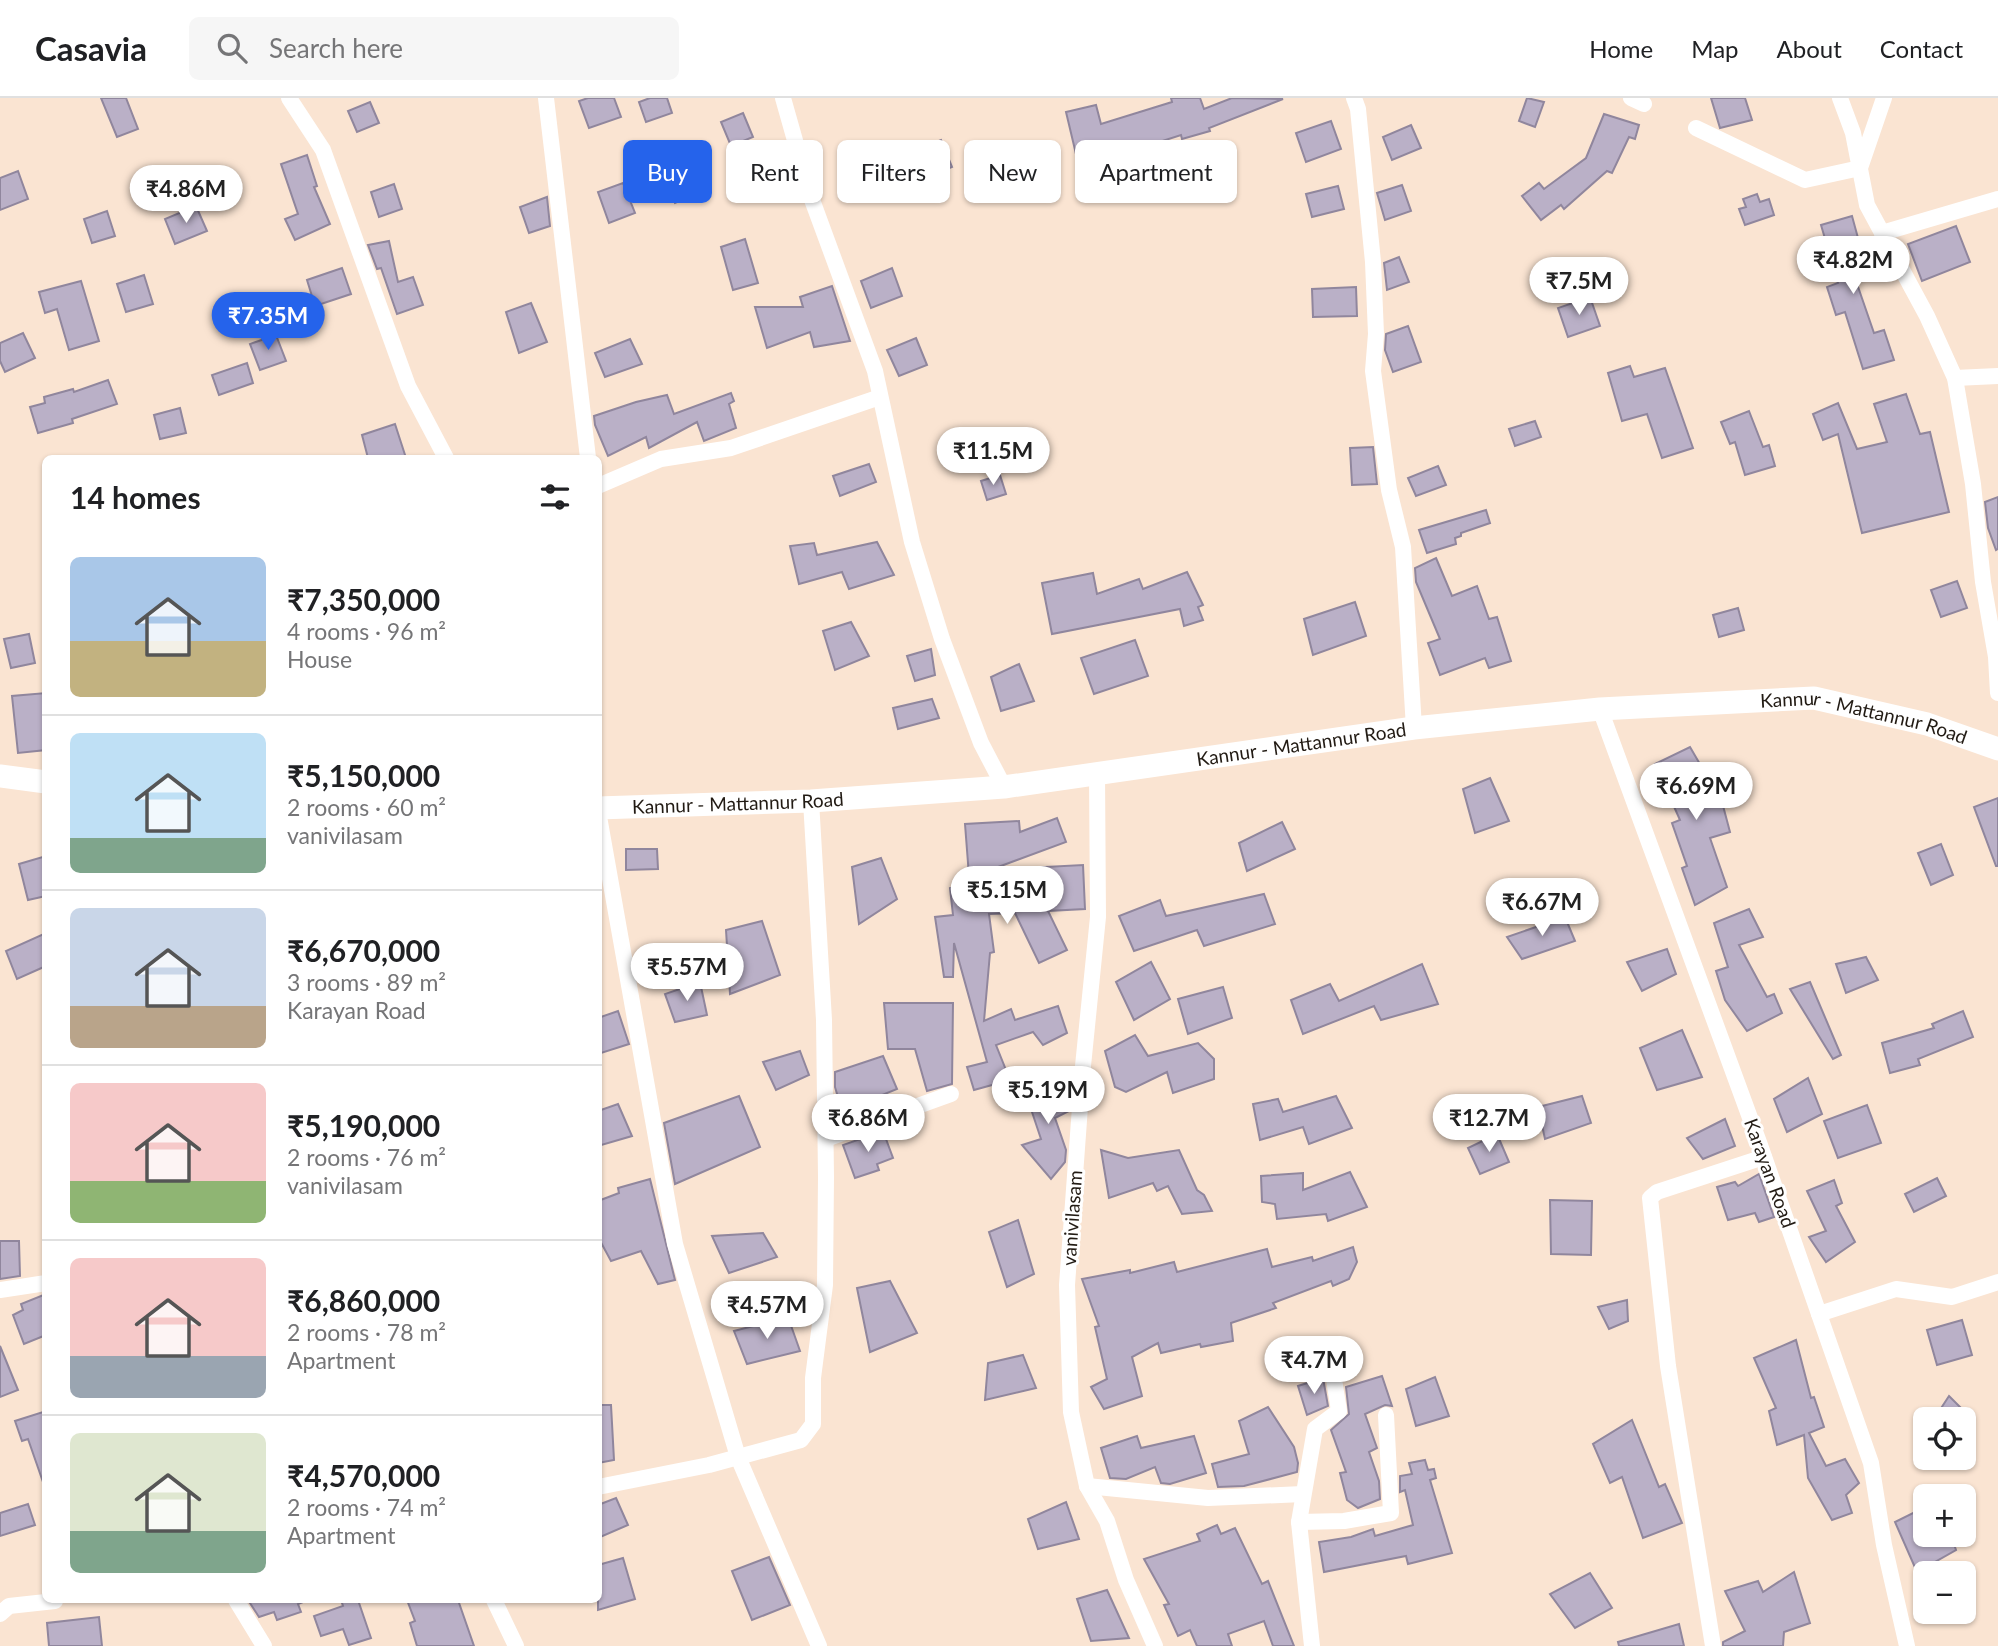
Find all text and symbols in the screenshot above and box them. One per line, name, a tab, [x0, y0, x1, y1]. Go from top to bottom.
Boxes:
search box	[189, 17, 679, 80]
text: Casavia	[35, 28, 147, 68]
icon: search	[213, 29, 251, 67]
text: Search here	[269, 32, 403, 64]
text: Home	[1589, 34, 1653, 63]
text: Map	[1691, 34, 1739, 63]
text: About	[1777, 34, 1842, 63]
text: Contact	[1880, 34, 1963, 63]
chip: Buy	[623, 140, 712, 203]
chip: Rent	[726, 140, 823, 203]
chip: Filters	[837, 140, 950, 203]
chip: New	[964, 140, 1061, 203]
chip: Apartment	[1075, 140, 1237, 203]
pin: ₹4.86M	[129, 166, 243, 225]
text: ₹4.86M	[146, 174, 226, 202]
pin: ₹4.82M	[1796, 236, 1910, 296]
text: ₹4.82M	[1813, 245, 1893, 273]
pin: ₹7.5M	[1530, 258, 1628, 317]
text: ₹7.5M	[1545, 266, 1613, 294]
pin: ₹7.35M	[211, 292, 325, 352]
text: ₹7.35M	[228, 301, 308, 329]
pin: ₹11.5M	[936, 428, 1050, 487]
text: ₹11.5M	[953, 436, 1033, 464]
icon: filters	[536, 478, 574, 516]
text: 14 homes	[70, 479, 201, 515]
text: ₹7,350,000	[287, 581, 440, 617]
icon: home	[126, 585, 210, 669]
text: 4 rooms · 96 m²	[287, 617, 446, 645]
text: House	[287, 645, 352, 673]
street label: Kannur - Mattannur Road	[1760, 686, 1970, 748]
street label: Kannur - Mattannur Road	[1195, 717, 1408, 770]
text: ₹5,150,000	[287, 757, 440, 793]
icon: home	[126, 761, 210, 845]
pin: ₹6.69M	[1639, 762, 1753, 822]
text: ₹6.69M	[1656, 771, 1736, 799]
street label: Kannur - Mattannur Road	[632, 787, 844, 818]
text: 2 rooms · 60 m²	[287, 793, 446, 821]
text: vanivilasam	[287, 821, 403, 849]
pin: ₹5.15M	[950, 866, 1064, 926]
text: ₹5.15M	[967, 875, 1047, 903]
pin: ₹6.67M	[1485, 878, 1599, 938]
text: ₹6.67M	[1502, 887, 1582, 915]
text: ₹6,670,000	[287, 932, 440, 968]
icon: home	[126, 936, 210, 1020]
pin: ₹5.57M	[630, 944, 744, 1003]
text: ₹5.57M	[647, 952, 727, 980]
text: 3 rooms · 89 m²	[287, 968, 446, 996]
text: Karayan Road	[287, 996, 426, 1024]
pin: ₹5.19M	[991, 1066, 1105, 1126]
text: ₹5.19M	[1008, 1075, 1088, 1103]
pin: ₹6.86M	[811, 1094, 925, 1154]
pin: ₹12.7M	[1432, 1094, 1546, 1154]
text: ₹6.86M	[828, 1103, 908, 1131]
text: ₹12.7M	[1449, 1103, 1529, 1131]
text: ₹5,190,000	[287, 1107, 440, 1143]
icon: home	[126, 1111, 210, 1195]
street label: Karayan Road	[1740, 1115, 1801, 1231]
text: 2 rooms · 76 m²	[287, 1143, 446, 1171]
street label: vanivilasam	[1057, 1169, 1086, 1267]
text: vanivilasam	[287, 1171, 403, 1199]
text: ₹6,860,000	[287, 1282, 440, 1318]
pin: ₹4.57M	[710, 1282, 824, 1341]
icon: home	[126, 1286, 210, 1370]
text: ₹4.57M	[727, 1290, 807, 1318]
text: 2 rooms · 78 m²	[287, 1318, 446, 1346]
pin: ₹4.7M	[1265, 1336, 1363, 1396]
text: ₹4.7M	[1280, 1345, 1348, 1373]
text: Apartment	[287, 1346, 395, 1374]
map controls	[1913, 1407, 1976, 1624]
button: locate	[1913, 1407, 1976, 1470]
text: ₹4,570,000	[287, 1457, 440, 1493]
icon: home	[126, 1461, 210, 1545]
button: +	[1913, 1484, 1976, 1547]
text: 2 rooms · 74 m²	[287, 1493, 446, 1521]
text: Apartment	[287, 1521, 395, 1549]
button: −	[1913, 1561, 1976, 1624]

